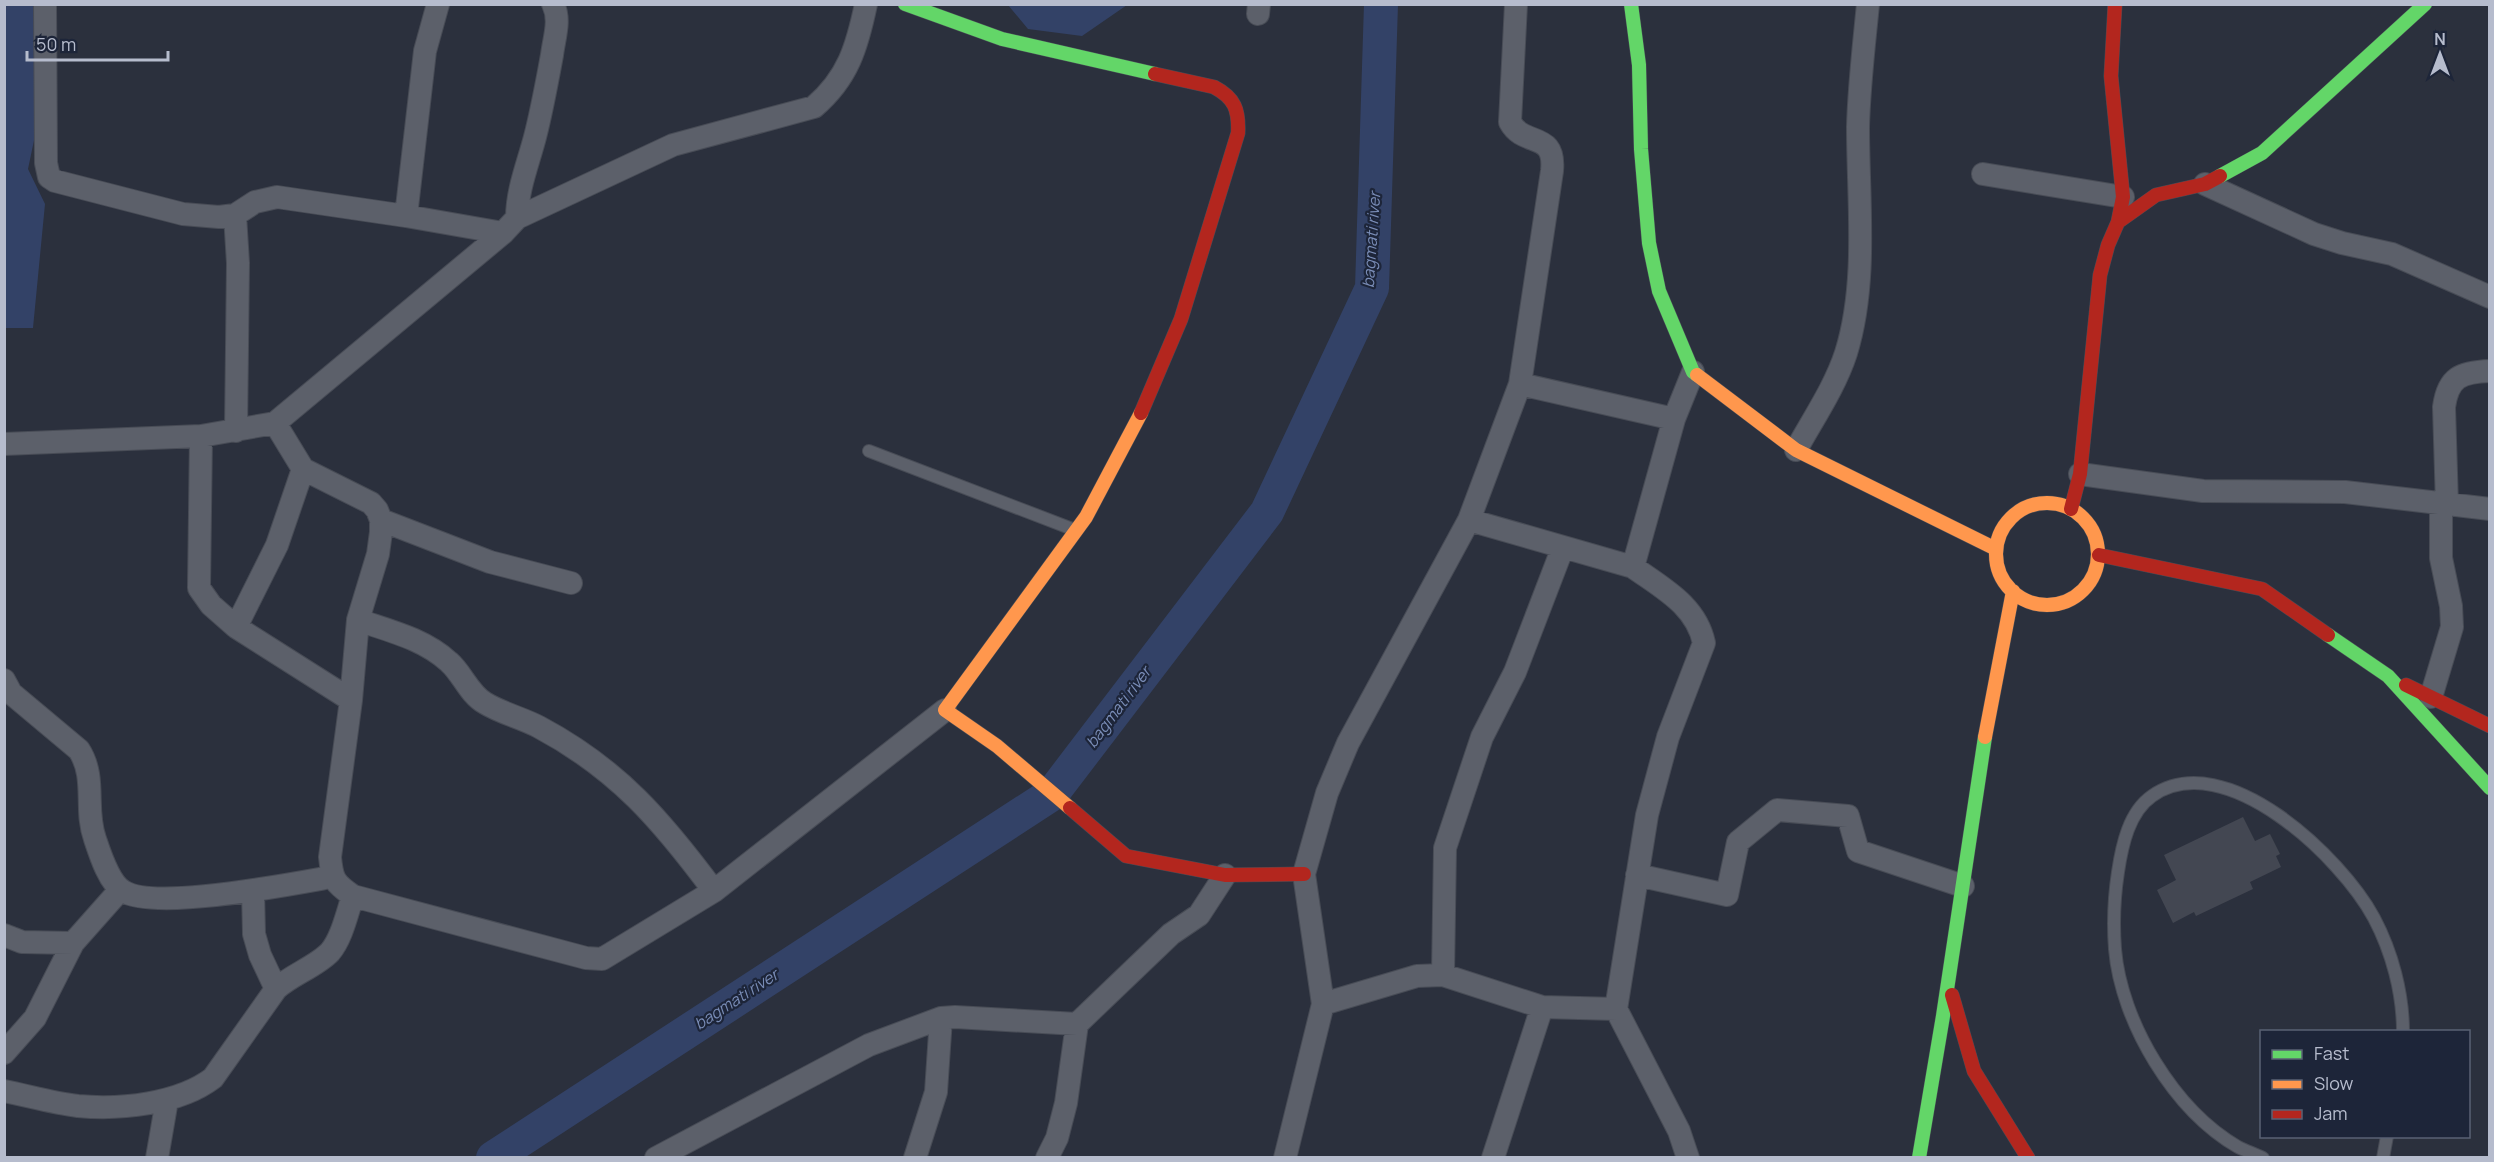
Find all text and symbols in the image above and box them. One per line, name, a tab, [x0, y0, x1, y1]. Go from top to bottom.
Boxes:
scale bar	[27, 24, 168, 62]
north arrow	[2410, 24, 2470, 84]
text: N	[2434, 28, 2446, 50]
text: 50 m	[36, 32, 76, 56]
water label: bagmati river	[1357, 189, 1385, 289]
water label: bagmati river	[1080, 660, 1157, 752]
water label: bagmati river	[690, 962, 784, 1034]
legend	[2260, 1030, 2470, 1138]
text: Fast	[2314, 1041, 2349, 1065]
text: Slow	[2314, 1071, 2354, 1095]
text: Jam	[2314, 1101, 2348, 1125]

